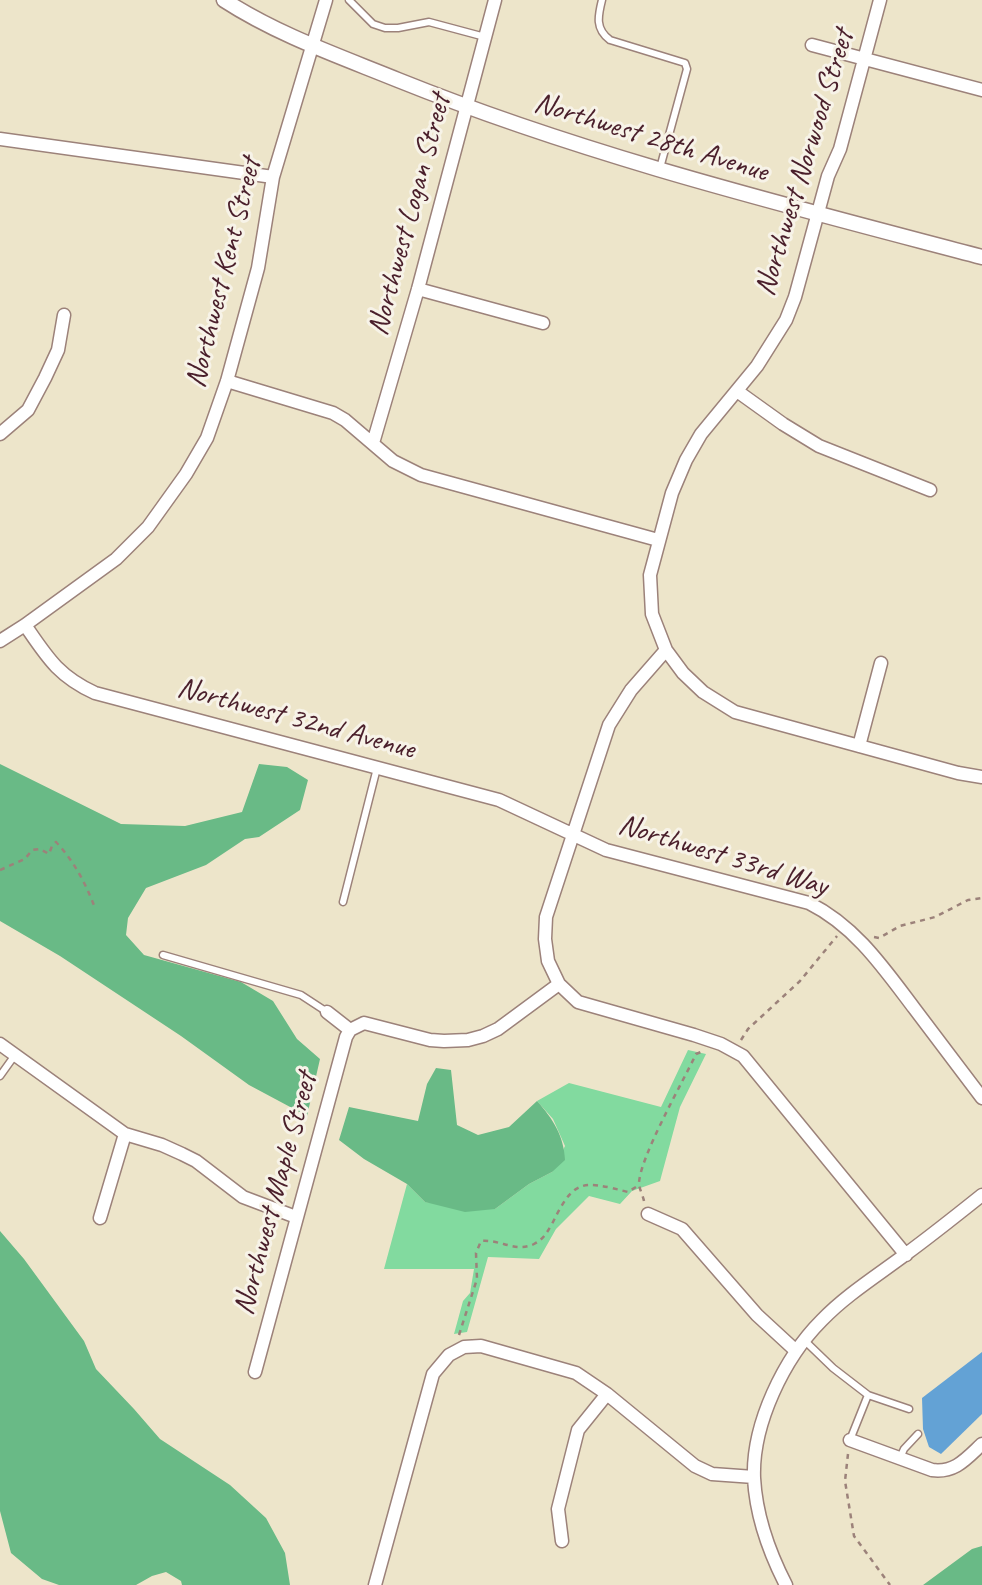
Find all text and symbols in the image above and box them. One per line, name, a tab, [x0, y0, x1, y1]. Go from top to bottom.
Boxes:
street label: Northwest Norwood Street	[747, 26, 863, 300]
street label: Northwest 28th Avenue	[530, 85, 772, 191]
street label: Northwest Logan Street	[361, 91, 459, 339]
street label: Northwest Kent Street	[178, 155, 270, 391]
street label: Northwest 32nd Avenue	[173, 670, 419, 768]
street label: Northwest 33rd Way	[614, 807, 832, 905]
street label: Northwest Maple Street	[226, 1069, 326, 1319]

